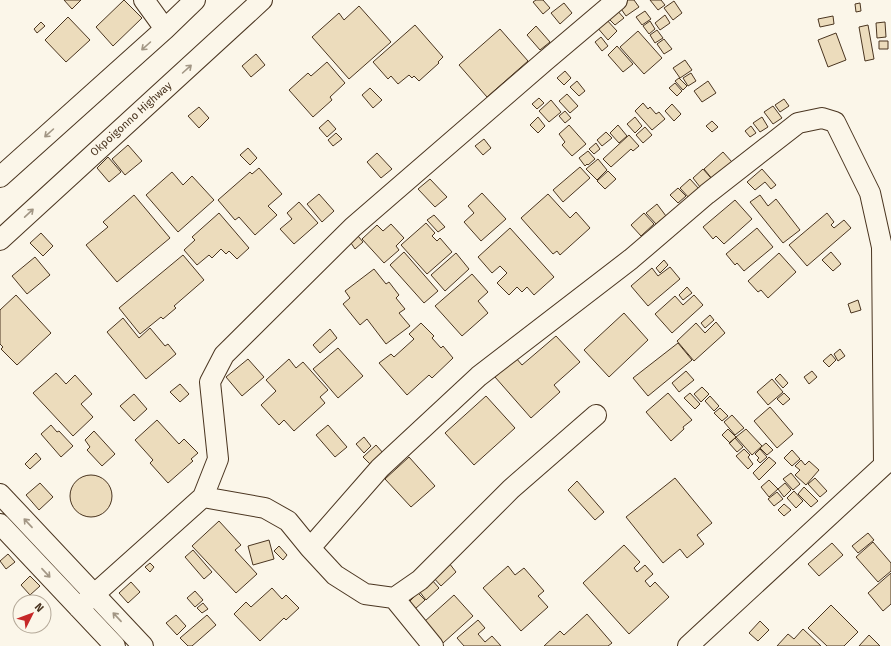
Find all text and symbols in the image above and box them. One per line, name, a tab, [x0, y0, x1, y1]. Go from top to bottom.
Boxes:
one-way arrow	[141, 41, 151, 51]
one-way arrow	[181, 64, 192, 73]
street label: Okpoigonno Highway	[88, 79, 175, 159]
one-way arrow	[44, 128, 54, 138]
one-way arrow	[24, 209, 34, 218]
one-way arrow	[23, 518, 33, 528]
one-way arrow	[41, 568, 51, 578]
north arrow	[12, 594, 52, 634]
text: N	[32, 601, 46, 615]
one-way arrow	[113, 613, 122, 623]

